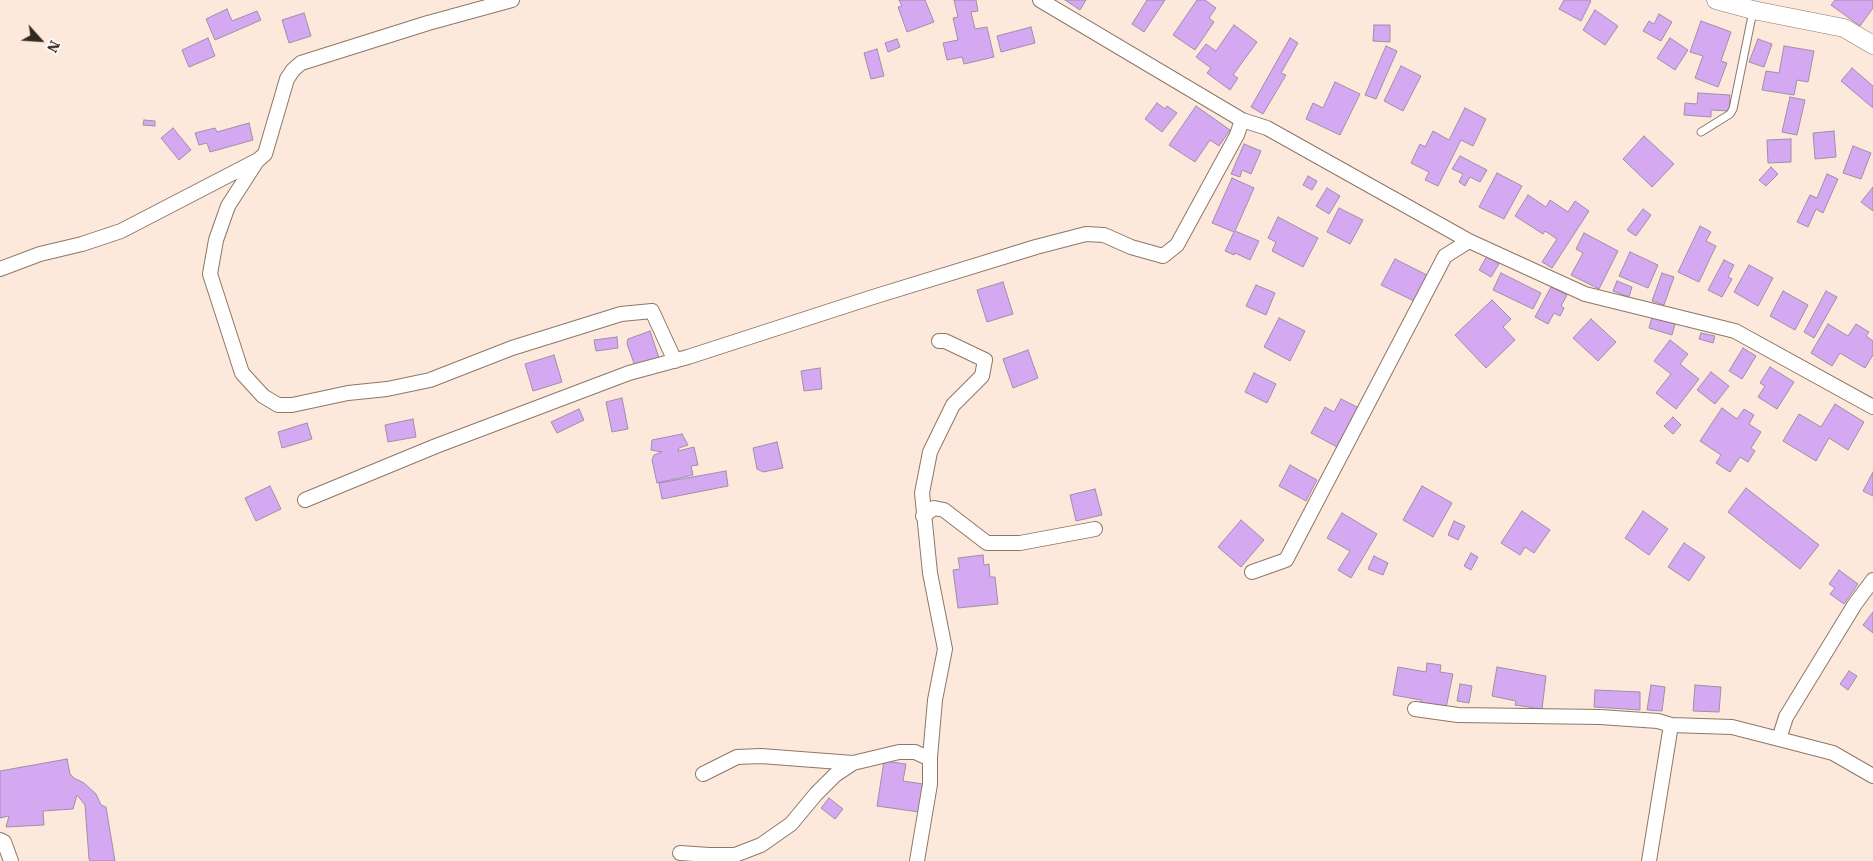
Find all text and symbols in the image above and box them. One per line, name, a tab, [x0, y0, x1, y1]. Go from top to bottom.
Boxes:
north arrow	[15, 15, 65, 65]
text: N	[43, 38, 64, 55]

